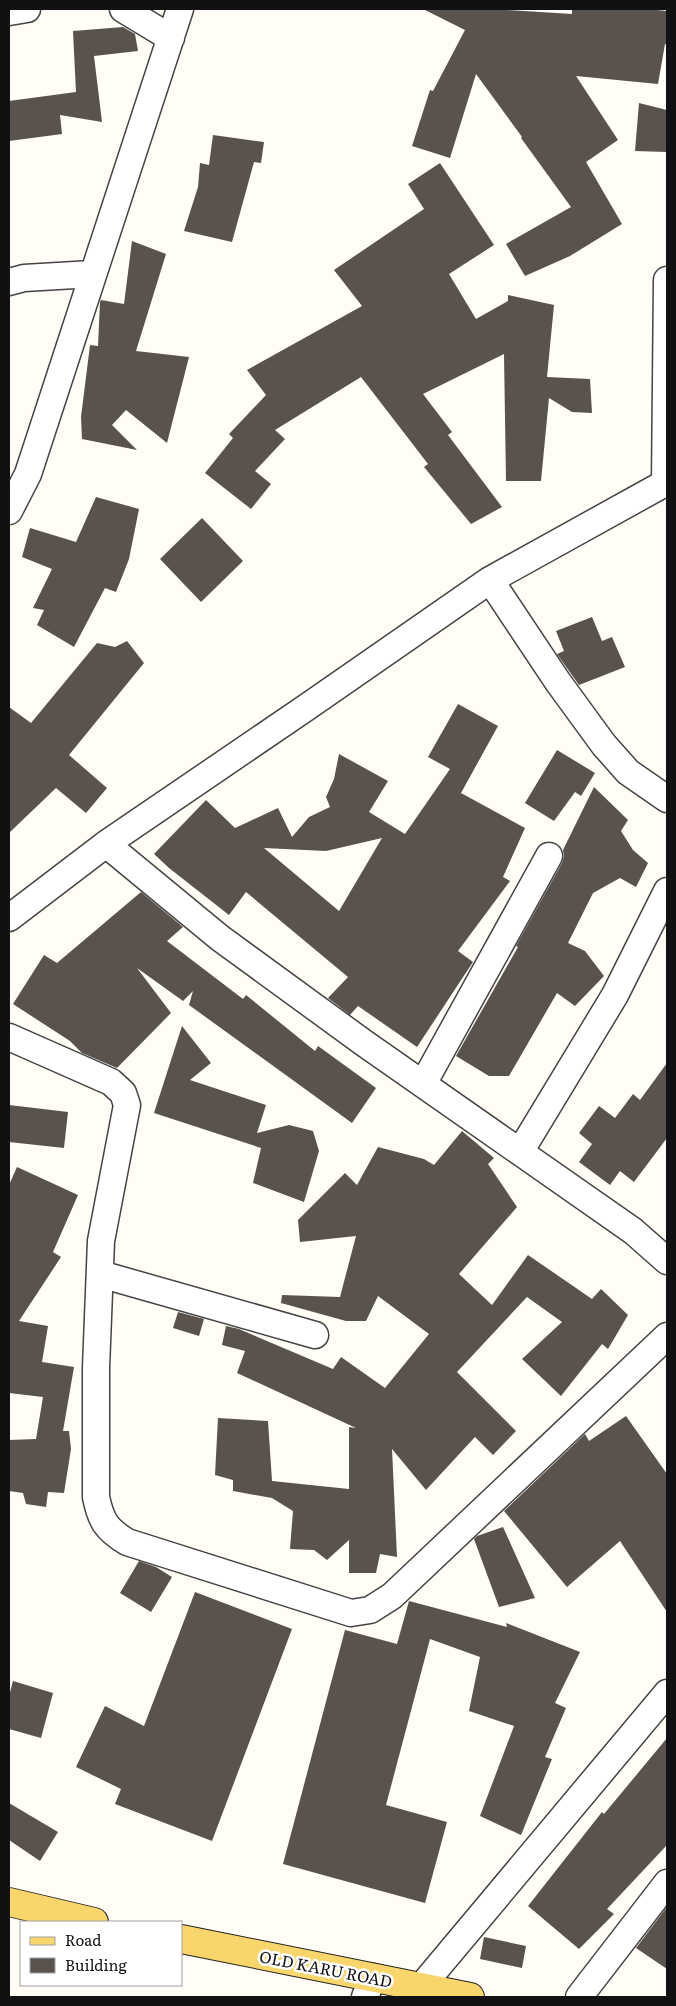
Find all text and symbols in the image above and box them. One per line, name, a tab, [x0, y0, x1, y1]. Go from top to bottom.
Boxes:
legend	[20, 1921, 182, 1986]
text: Road	[65, 1928, 101, 1951]
street label: OLD KARU ROAD	[258, 1943, 394, 1993]
text: Building	[65, 1953, 127, 1976]

